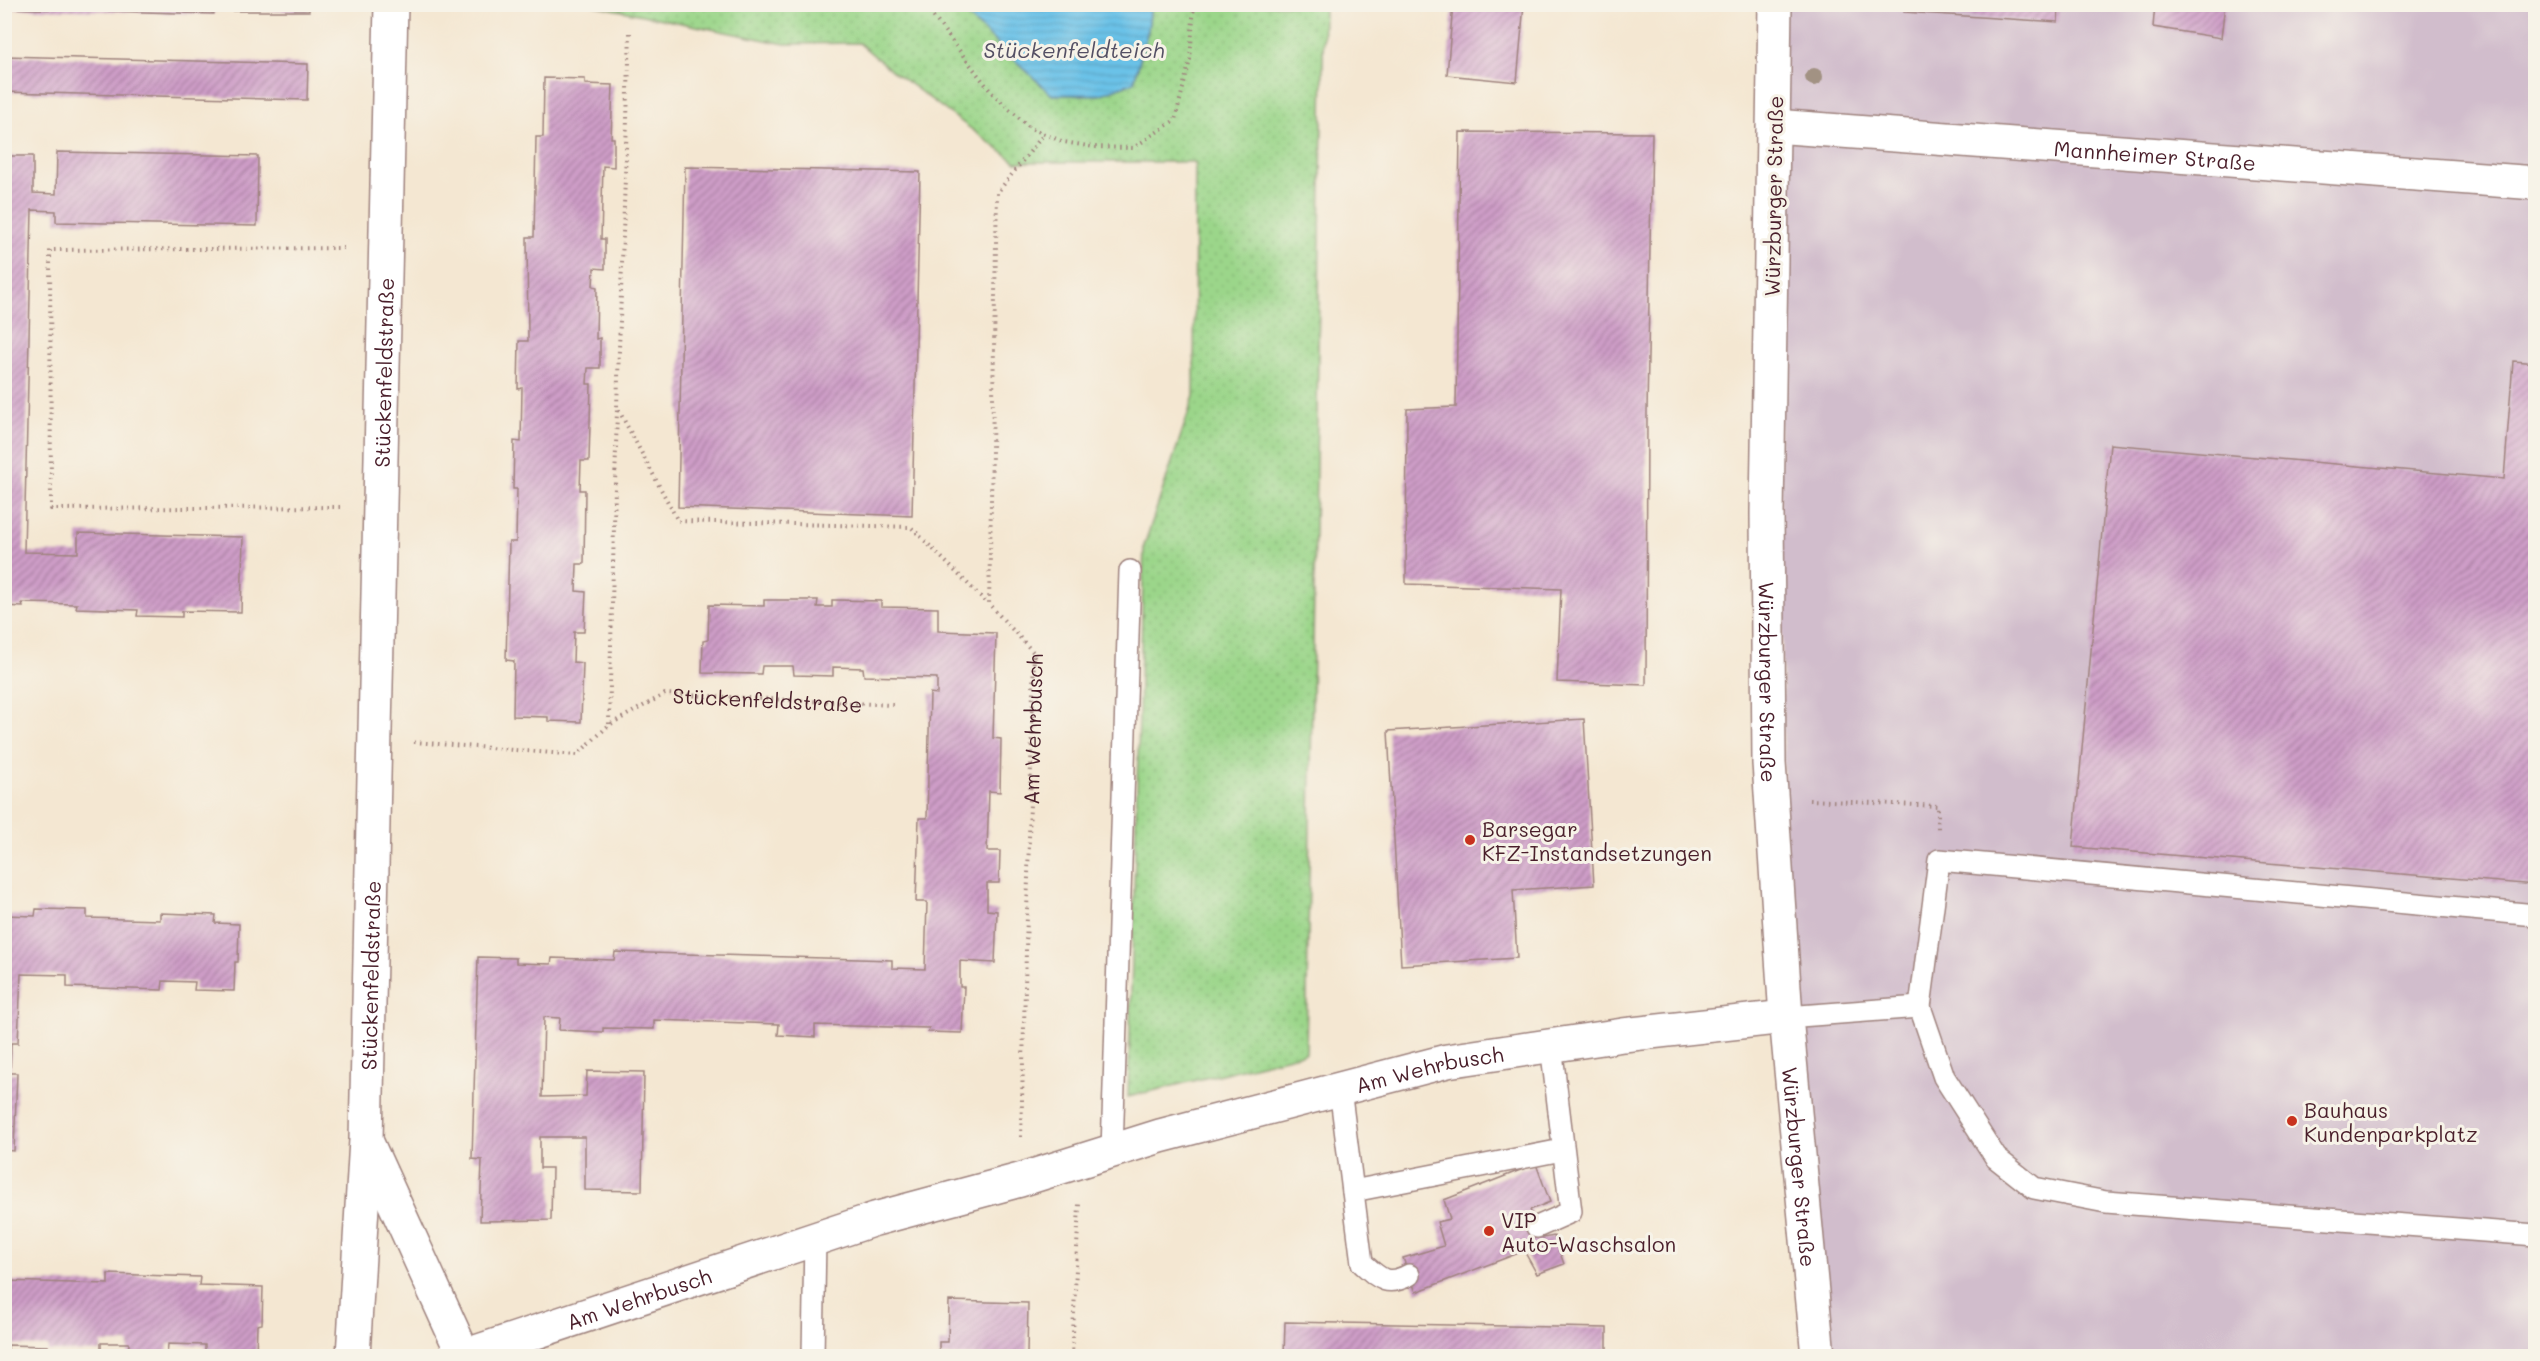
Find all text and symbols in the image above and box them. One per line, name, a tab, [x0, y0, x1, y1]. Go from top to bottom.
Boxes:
water label: Stückenfeldteich	[983, 35, 1165, 64]
street label: Würzburger Straße	[1758, 95, 1788, 297]
street label: Mannheimer Straße	[2053, 133, 2257, 176]
street label: Stückenfeldstraße	[367, 277, 398, 468]
street label: Würzburger Straße	[1754, 581, 1784, 783]
street label: Am Wehrbusch	[1016, 653, 1047, 805]
street label: Stückenfeldstraße	[672, 681, 863, 717]
place label: Barsegar KFZ-Instandsetzungen	[1482, 815, 1712, 866]
marker: Barsegar KFZ-Instandsetzungen	[1463, 833, 1477, 847]
street label: Stückenfeldstraße	[354, 880, 385, 1071]
street label: Am Wehrbusch	[1352, 1039, 1505, 1098]
street label: Würzburger Straße	[1777, 1065, 1823, 1268]
place label: Bauhaus Kundenparkplatz	[2304, 1096, 2478, 1147]
marker: Bauhaus Kundenparkplatz	[2285, 1114, 2299, 1128]
place label: VIP Auto-Waschsalon	[1501, 1206, 1676, 1257]
marker: VIP Auto-Waschsalon	[1482, 1224, 1496, 1238]
street label: Am Wehrbusch	[563, 1261, 715, 1335]

